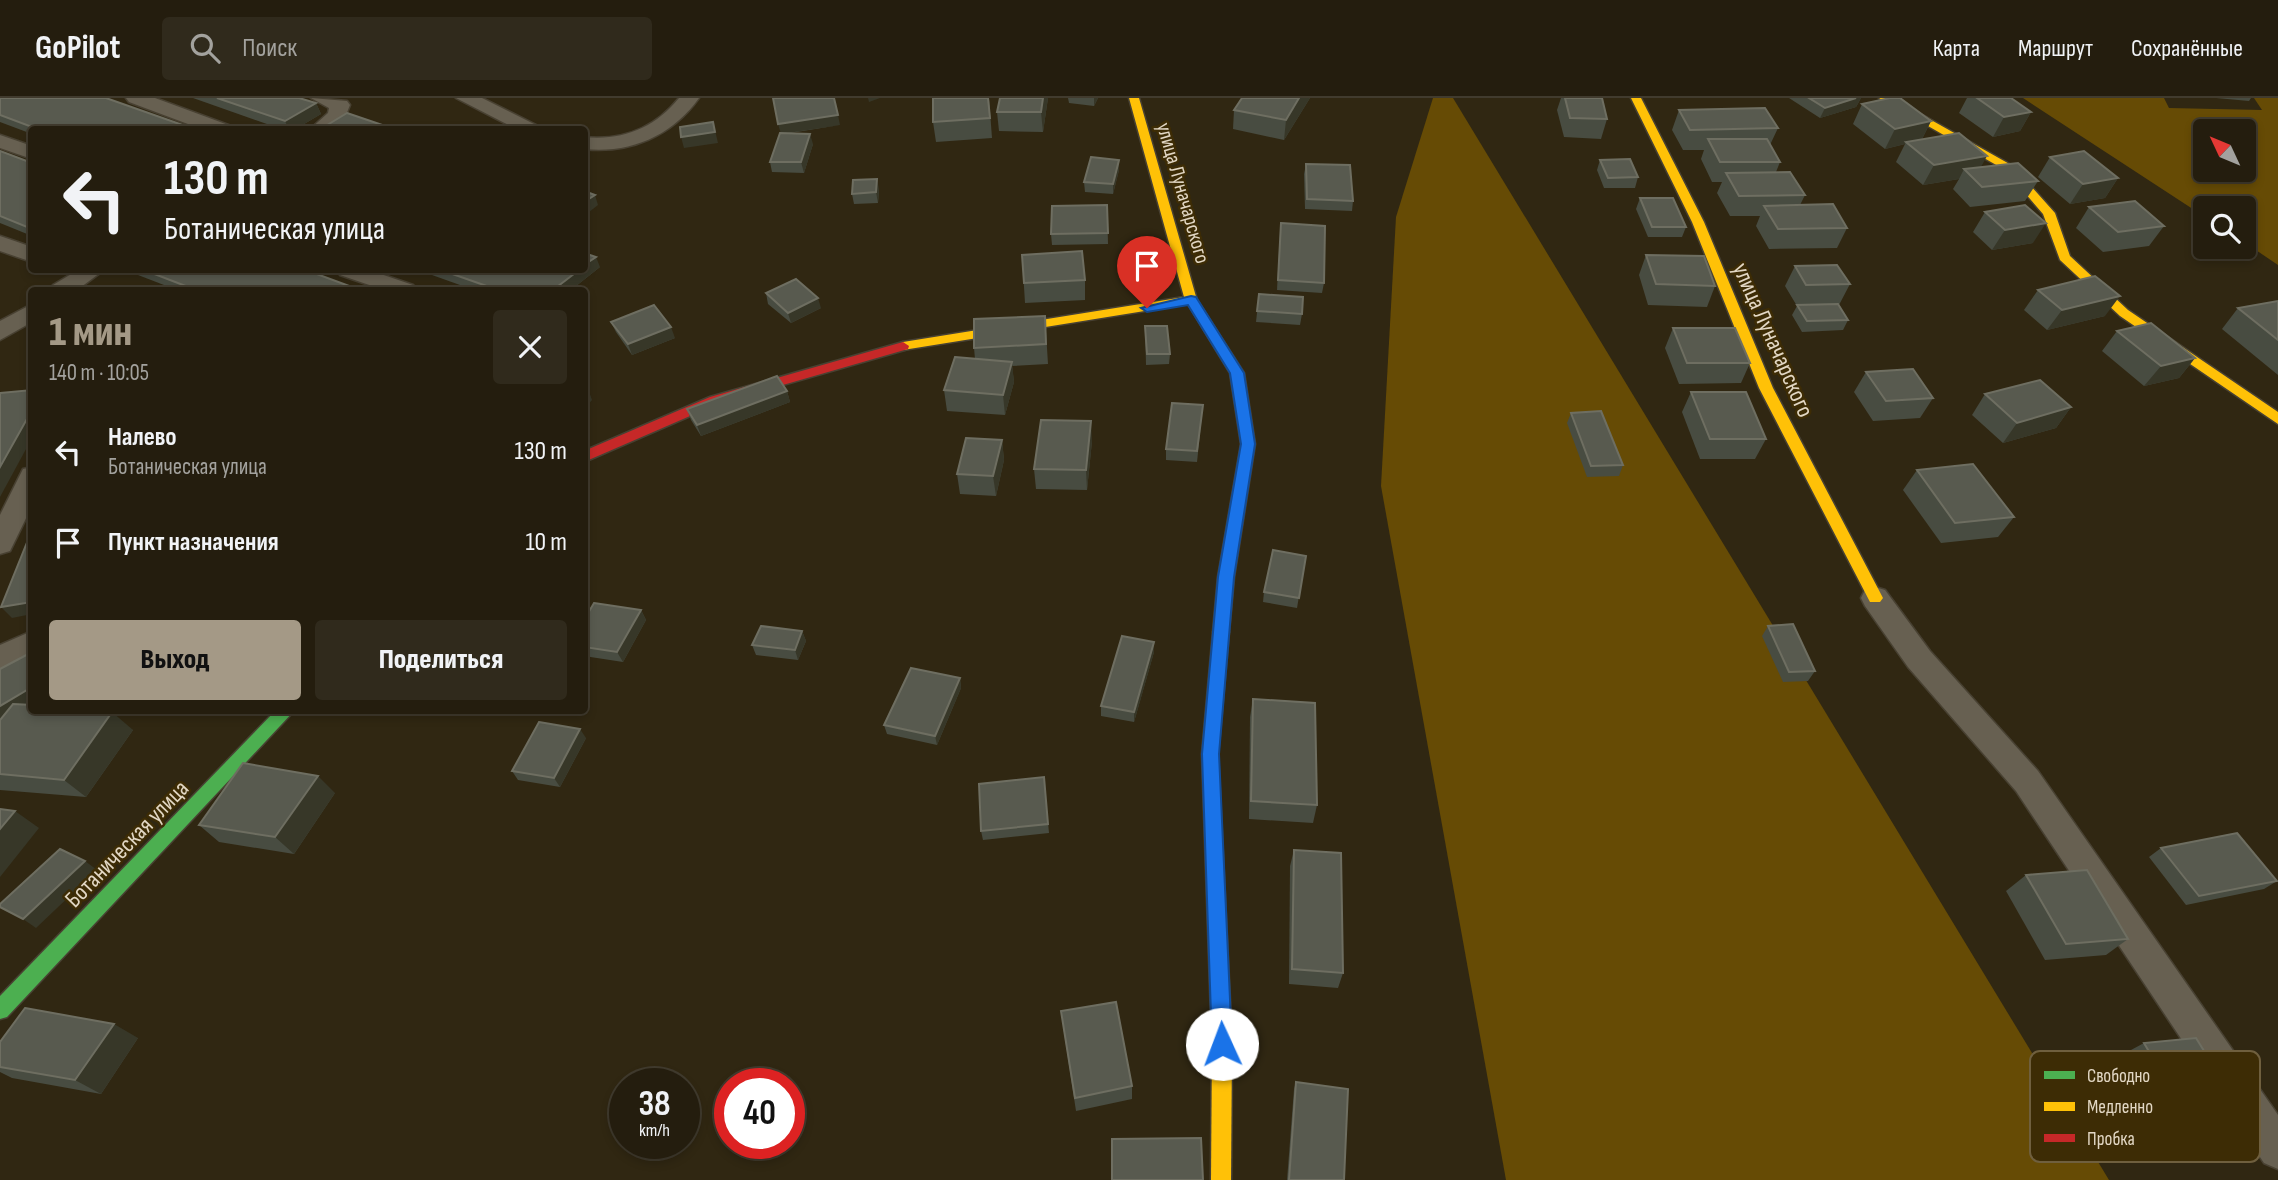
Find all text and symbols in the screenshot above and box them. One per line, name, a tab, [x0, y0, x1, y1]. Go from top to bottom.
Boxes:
search box	[162, 17, 652, 80]
text: GoPilot	[35, 28, 120, 68]
icon: search	[186, 29, 224, 67]
text: Поиск	[242, 33, 297, 64]
text: Карта	[1933, 34, 1980, 63]
text: Маршрут	[2018, 34, 2093, 63]
text: Сохранённые	[2131, 34, 2243, 63]
north arrow	[2193, 119, 2256, 182]
map controls	[2193, 119, 2256, 259]
street label: улица Луначарского	[1151, 120, 1215, 266]
text: 130 m	[164, 150, 269, 209]
icon: left	[49, 154, 140, 245]
button: search	[2193, 196, 2256, 259]
text: Ботаническая улица	[164, 210, 385, 249]
pin	[1117, 236, 1177, 308]
icon: arrive	[1128, 247, 1166, 285]
street label: улица Луначарского	[1726, 258, 1820, 422]
text: 1 мин	[49, 307, 132, 358]
button: close	[493, 310, 567, 384]
text: 140 m · 10:05	[49, 359, 149, 387]
text: Налево	[108, 422, 177, 453]
icon: left	[49, 433, 87, 471]
text: 130 m	[515, 436, 567, 467]
text: Ботаническая улица	[108, 453, 267, 481]
icon: arrive	[49, 524, 87, 562]
text: Пункт назначения	[108, 527, 279, 558]
text: 10 m	[525, 527, 567, 558]
button: Выход	[49, 620, 301, 700]
button: Поделиться	[315, 620, 567, 700]
street label: Ботаническая улица	[59, 774, 195, 914]
position arrow	[1185, 1007, 1259, 1081]
legend	[2030, 1051, 2260, 1162]
text: Свободно	[2087, 1065, 2150, 1088]
speed limit sign: 40	[714, 1068, 805, 1159]
text: 38	[638, 1083, 671, 1126]
text: Медленно	[2087, 1096, 2153, 1119]
text: km/h	[639, 1120, 670, 1141]
text: Пробка	[2087, 1128, 2135, 1151]

